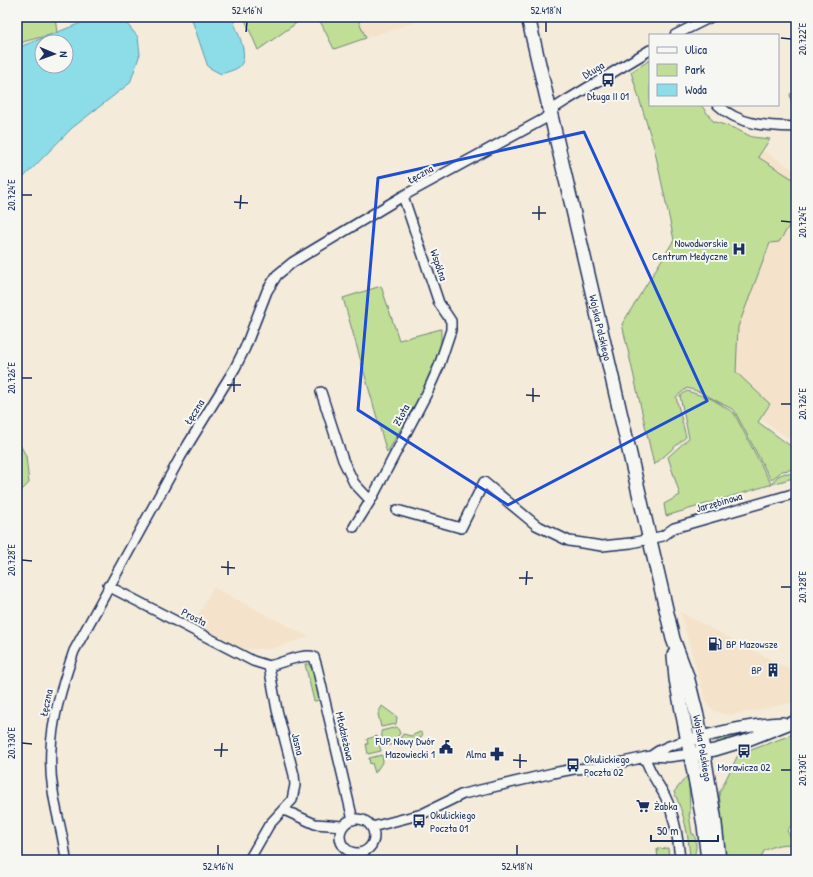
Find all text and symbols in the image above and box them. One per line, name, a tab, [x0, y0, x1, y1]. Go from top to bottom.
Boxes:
text: 52.416°N	[232, 4, 262, 17]
text: 52.418°N	[531, 4, 561, 17]
text: 20.722°E	[796, 22, 809, 55]
north arrow	[34, 34, 74, 74]
legend	[649, 34, 779, 106]
text: Ulica	[685, 41, 707, 58]
text: N	[57, 51, 71, 58]
street label: Długa	[580, 58, 607, 82]
text: Park	[685, 61, 705, 78]
bus stop icon: Długa II 01	[600, 72, 616, 88]
text: Woda	[685, 81, 707, 98]
place label: Długa II 01	[587, 89, 629, 103]
street label: Łęczna	[405, 161, 436, 187]
text: 20.724°E	[5, 179, 18, 211]
text: 20.724°E	[796, 206, 809, 238]
place label: Nowodworskie Centrum Medyczne	[652, 236, 729, 263]
hospital icon: Nowodworskie Centrum Medyczne	[731, 241, 747, 257]
street label: Wspólna	[427, 247, 451, 283]
street label: Wojska Polskiego	[586, 293, 615, 363]
text: 20.726°E	[5, 362, 18, 394]
text: 20.726°E	[796, 388, 809, 420]
street label: Łęczna	[181, 396, 208, 427]
street label: Złota	[390, 401, 413, 428]
street label: Jarzębinowa	[694, 489, 744, 515]
text: 20.728°E	[5, 543, 18, 576]
text: 20.728°E	[796, 570, 809, 603]
street label: Prosta	[179, 605, 210, 630]
fuel station icon: BP Mazowsze	[707, 636, 723, 652]
place label: BP Mazowsze	[726, 637, 778, 651]
building icon: BP	[765, 662, 781, 678]
place label: BP	[751, 663, 762, 677]
street label: Łęczna	[36, 687, 56, 718]
street label: Młodzieżowa	[333, 710, 358, 762]
street label: Wojska Polskiego	[690, 713, 715, 783]
text: 20.730°E	[5, 726, 18, 759]
street label: Jasna	[289, 732, 308, 757]
place label: FUP Nowy Dwór Mazowiecki 1	[374, 734, 436, 761]
public building icon: FUP Nowy Dwór Mazowiecki 1	[438, 739, 454, 755]
bus stop icon: Morawicza 02	[736, 743, 752, 759]
pharmacy icon: Alma	[489, 746, 505, 762]
place label: Alma	[466, 747, 487, 761]
place label: Okulickiego Poczta 02	[584, 752, 630, 779]
text: 20.730°E	[796, 753, 809, 786]
bus stop icon: Okulickiego Poczta 02	[565, 757, 581, 773]
place label: Morawicza 02	[718, 760, 770, 774]
supermarket icon: Żabka	[635, 798, 651, 814]
place label: Żabka	[654, 799, 678, 813]
place label: Okulickiego Poczta 01	[430, 808, 476, 835]
bus stop icon: Okulickiego Poczta 01	[411, 813, 427, 829]
scale bar	[651, 817, 718, 843]
text: 50 m	[657, 822, 678, 839]
text: 52.416°N	[203, 860, 233, 873]
text: 52.418°N	[502, 860, 532, 873]

